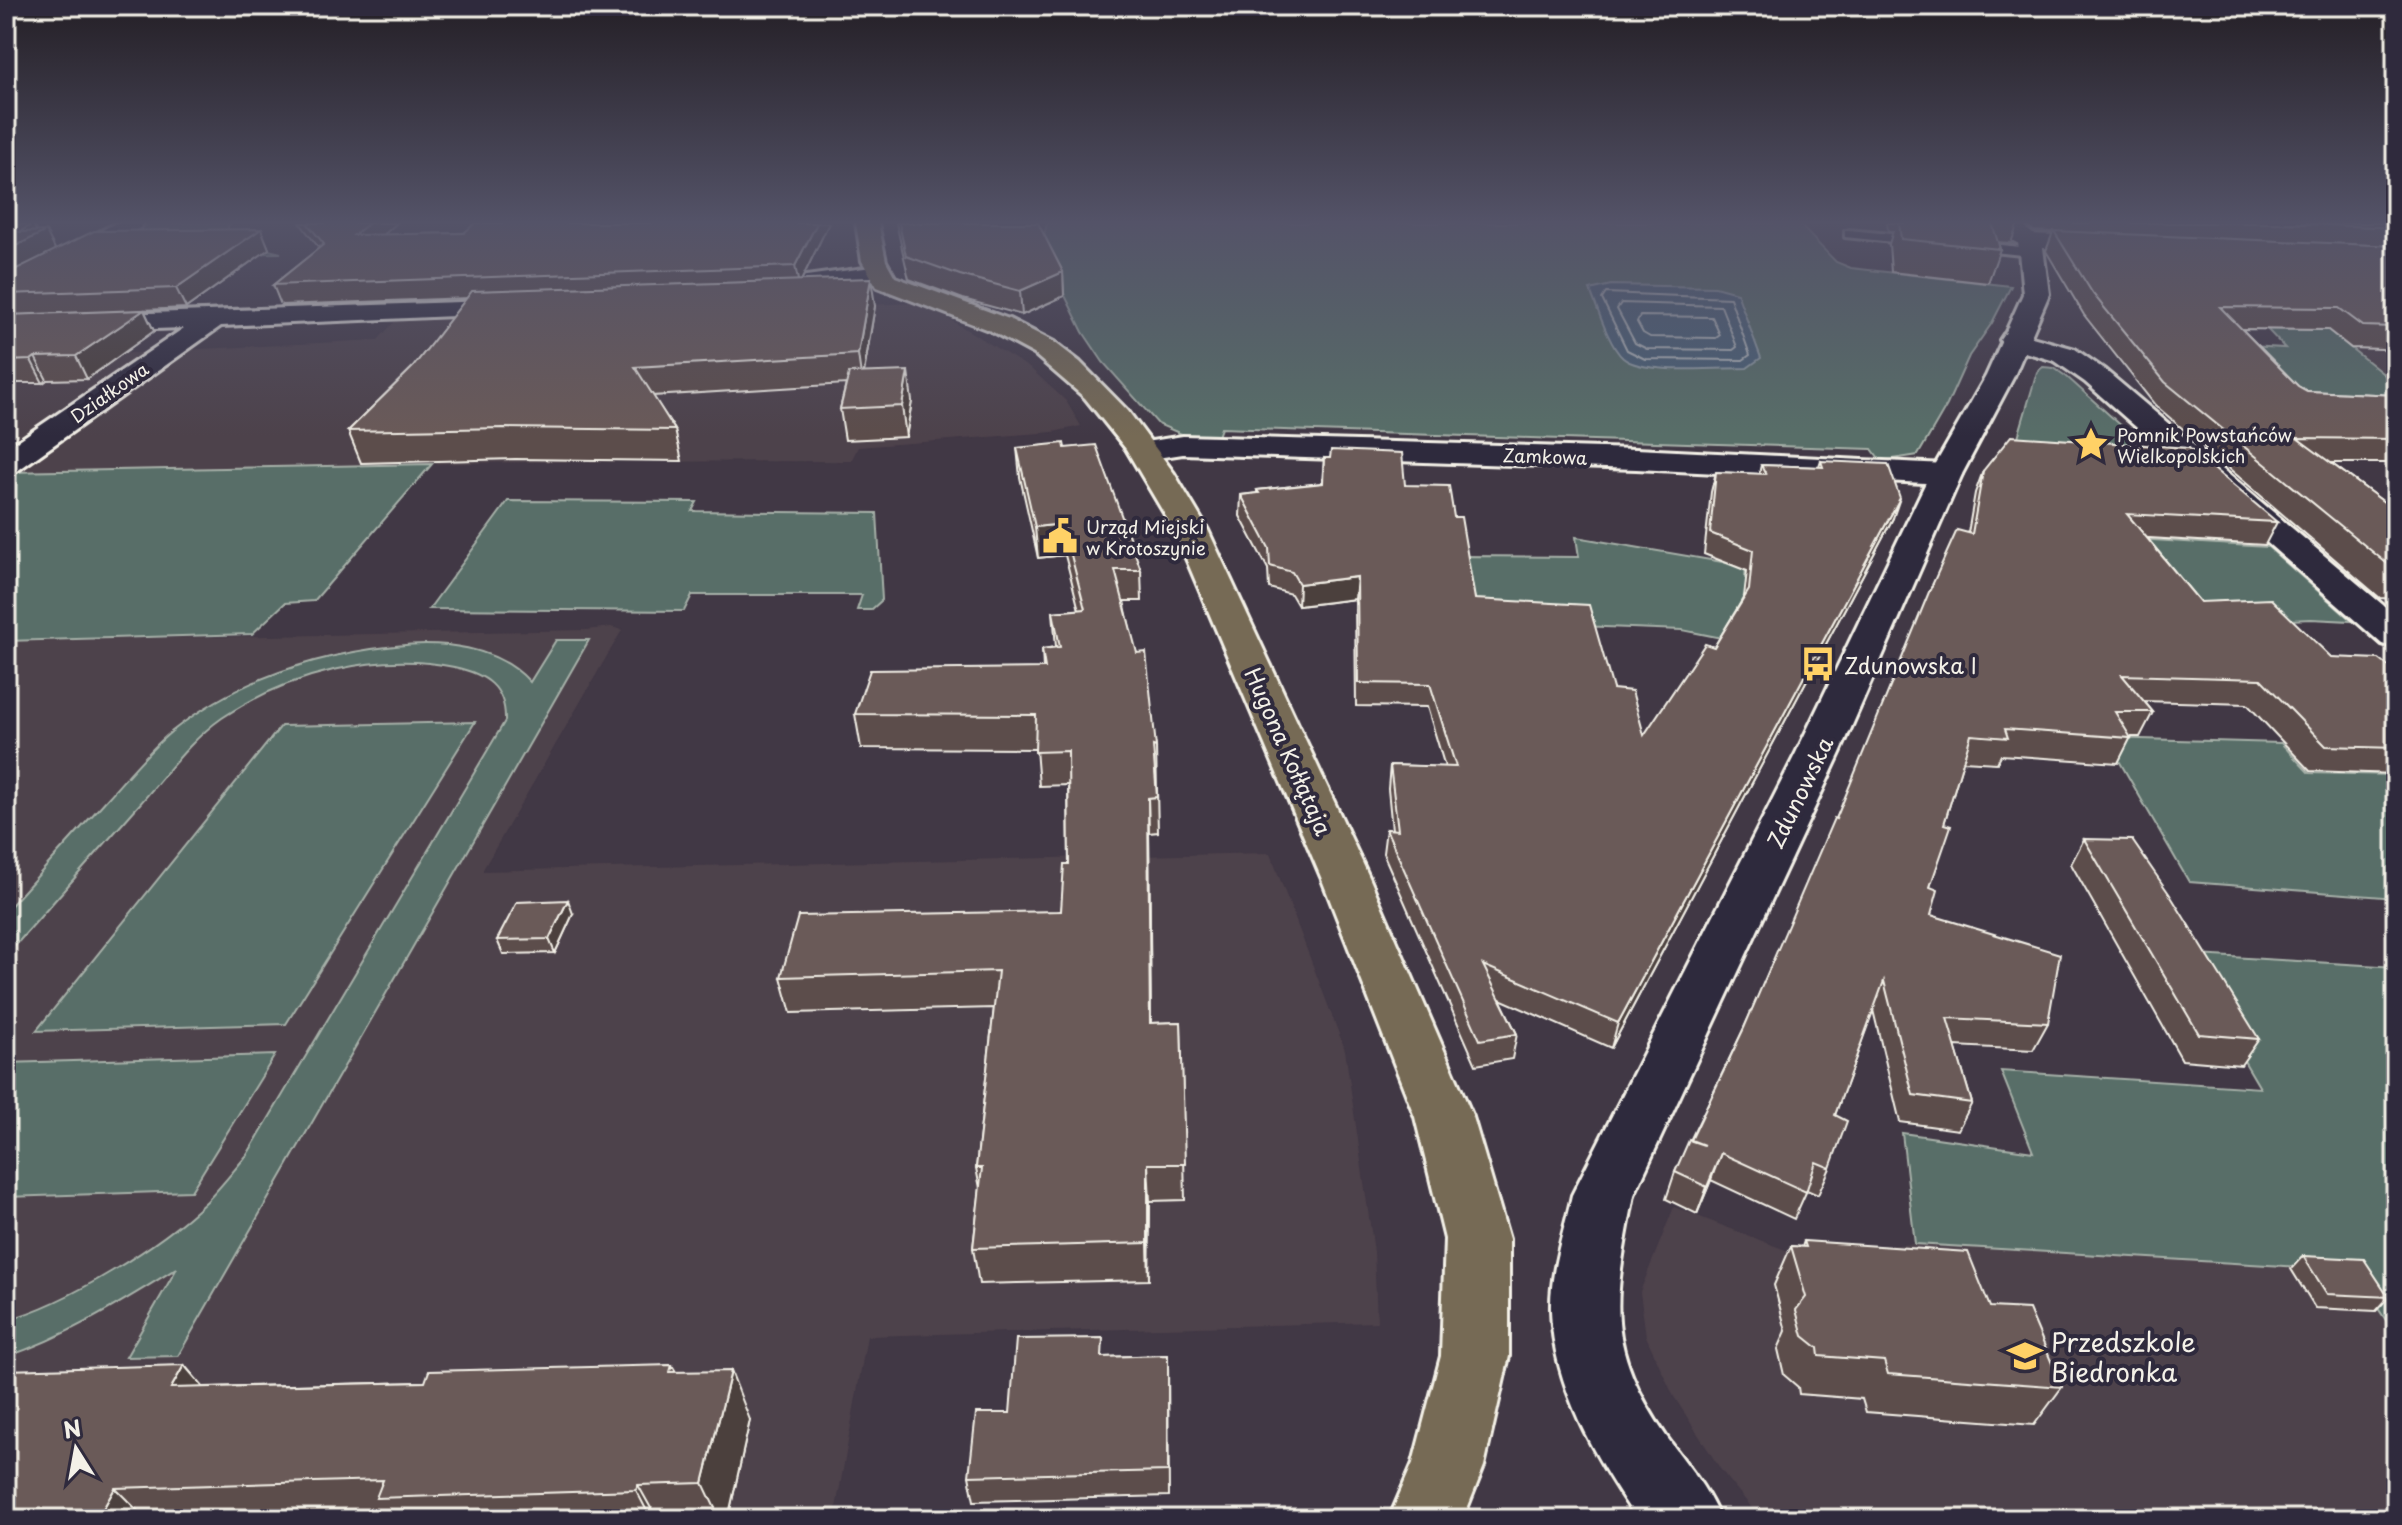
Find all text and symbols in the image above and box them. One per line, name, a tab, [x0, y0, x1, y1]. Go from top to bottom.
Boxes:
street label: Działkowa	[64, 355, 154, 429]
place label: Pomnik Powstańców Wielkopolskich	[2117, 421, 2292, 469]
place icon: Pomnik Powstańców Wielkopolskich	[2072, 425, 2110, 463]
street label: Zamkowa	[1502, 441, 1588, 471]
place label: Urząd Miejski w Krotoszynie	[1086, 513, 1206, 561]
public building icon: Urząd Miejski w Krotoszynie	[1041, 517, 1079, 555]
bus stop icon: Zdunowska I	[1799, 645, 1837, 683]
place label: Zdunowska I	[1844, 648, 1977, 681]
street label: Hugona Kołłątaja	[1237, 662, 1341, 840]
street label: Zdunowska	[1758, 730, 1840, 853]
place label: Przedszkole Biedronka	[2051, 1322, 2196, 1391]
school or university icon: Przedszkole Biedronka	[2006, 1337, 2044, 1375]
north arrow	[36, 1409, 116, 1489]
text: N	[60, 1410, 84, 1446]

